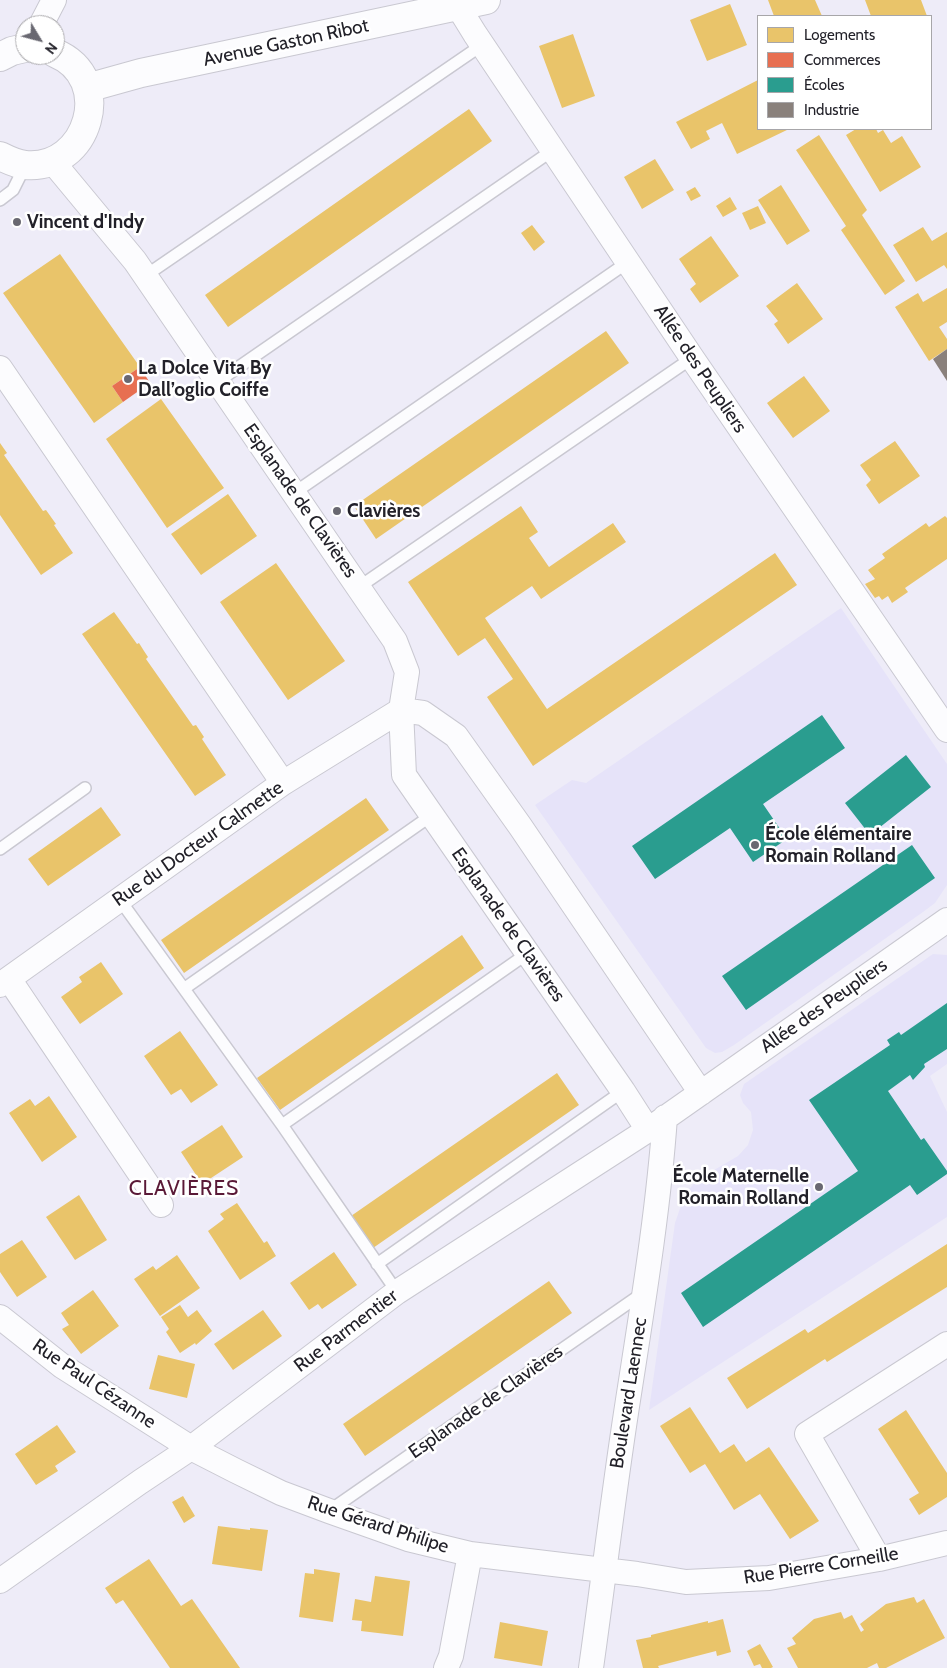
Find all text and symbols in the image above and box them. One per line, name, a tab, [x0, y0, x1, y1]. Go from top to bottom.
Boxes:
street label: Avenue Gaston Ribot	[201, 14, 371, 72]
north arrow	[15, 15, 65, 65]
legend	[757, 15, 932, 130]
text: Logements	[804, 26, 875, 44]
text: N	[41, 39, 61, 58]
text: Commerces	[804, 51, 880, 69]
text: Écoles	[804, 76, 844, 94]
text: Industrie	[804, 101, 859, 119]
place label: Vincent d'Indy	[27, 211, 144, 233]
marker: Vincent d'Indy	[11, 216, 23, 228]
street label: Allée des Peupliers	[649, 301, 751, 437]
place label: La Dolce Vita By Dall’oglio Coiffe	[138, 357, 271, 401]
marker: La Dolce Vita By Dall’oglio Coiffe	[122, 373, 134, 385]
street label: Esplanade de Clavières	[238, 420, 362, 582]
place label: Clavières	[347, 500, 420, 522]
marker: Clavières	[331, 505, 343, 517]
street label: Rue du Docteur Calmette	[108, 776, 288, 912]
place label: École élémentaire Romain Rolland	[765, 823, 912, 867]
marker: École élémentaire Romain Rolland	[749, 839, 761, 851]
street label: Esplanade de Clavières	[446, 844, 570, 1006]
street label: Allée des Peupliers	[756, 954, 892, 1058]
place label: École Maternelle Romain Rolland	[672, 1165, 809, 1209]
district label: CLAVIÈRES	[128, 1176, 240, 1202]
marker: École Maternelle Romain Rolland	[813, 1181, 825, 1193]
street label: Rue Parmentier	[290, 1285, 402, 1377]
street label: Boulevard Laennec	[606, 1316, 652, 1470]
street label: Rue Paul Cézanne	[28, 1334, 160, 1434]
street label: Esplanade de Clavières	[405, 1340, 567, 1464]
street label: Rue Gérard Philipe	[305, 1491, 451, 1559]
street label: Rue Pierre Corneille	[742, 1543, 900, 1589]

